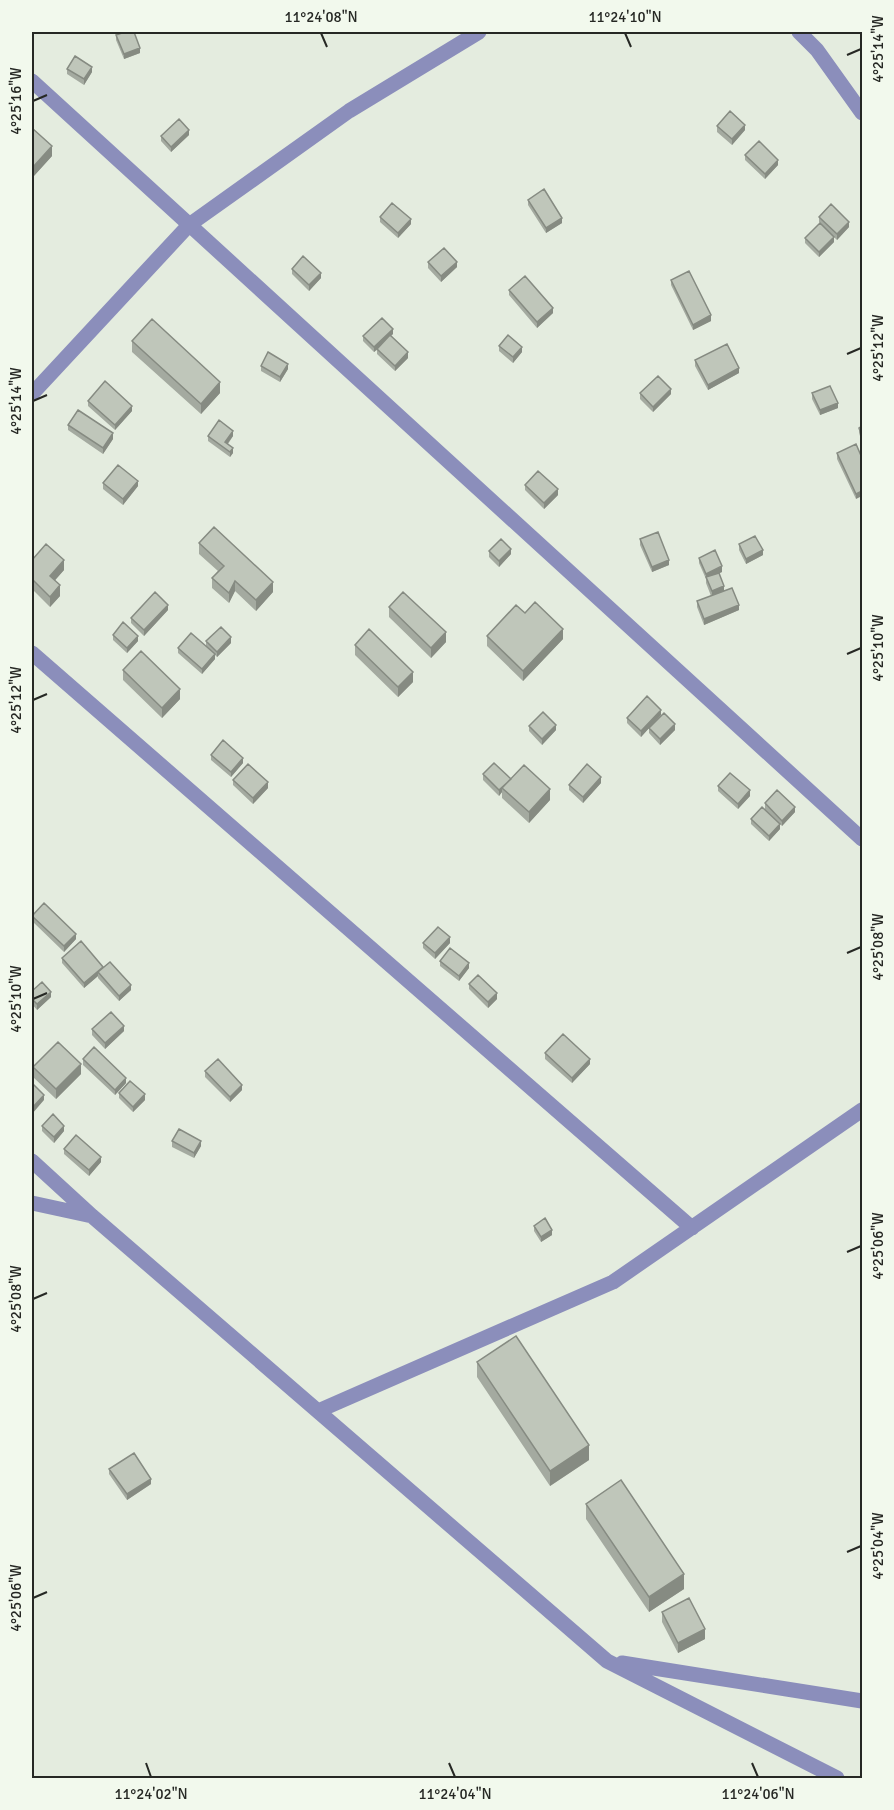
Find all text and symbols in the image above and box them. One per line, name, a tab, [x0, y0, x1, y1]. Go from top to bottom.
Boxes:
text: 11°24'08"N	[284, 8, 358, 26]
text: 11°24'10"N	[588, 8, 662, 26]
text: 4°25'14"W	[869, 15, 887, 83]
text: 4°25'16"W	[7, 67, 25, 135]
text: 4°25'12"W	[869, 314, 887, 382]
text: 4°25'14"W	[7, 367, 25, 435]
text: 4°25'10"W	[869, 614, 887, 682]
text: 4°25'12"W	[7, 666, 25, 734]
text: 4°25'08"W	[869, 913, 887, 981]
text: 4°25'10"W	[7, 965, 25, 1033]
text: 4°25'06"W	[869, 1212, 887, 1280]
text: 4°25'08"W	[7, 1265, 25, 1333]
text: 4°25'04"W	[869, 1512, 887, 1580]
text: 4°25'06"W	[7, 1564, 25, 1632]
text: 11°24'02"N	[114, 1785, 188, 1803]
text: 11°24'04"N	[418, 1785, 492, 1803]
text: 11°24'06"N	[721, 1785, 795, 1803]

